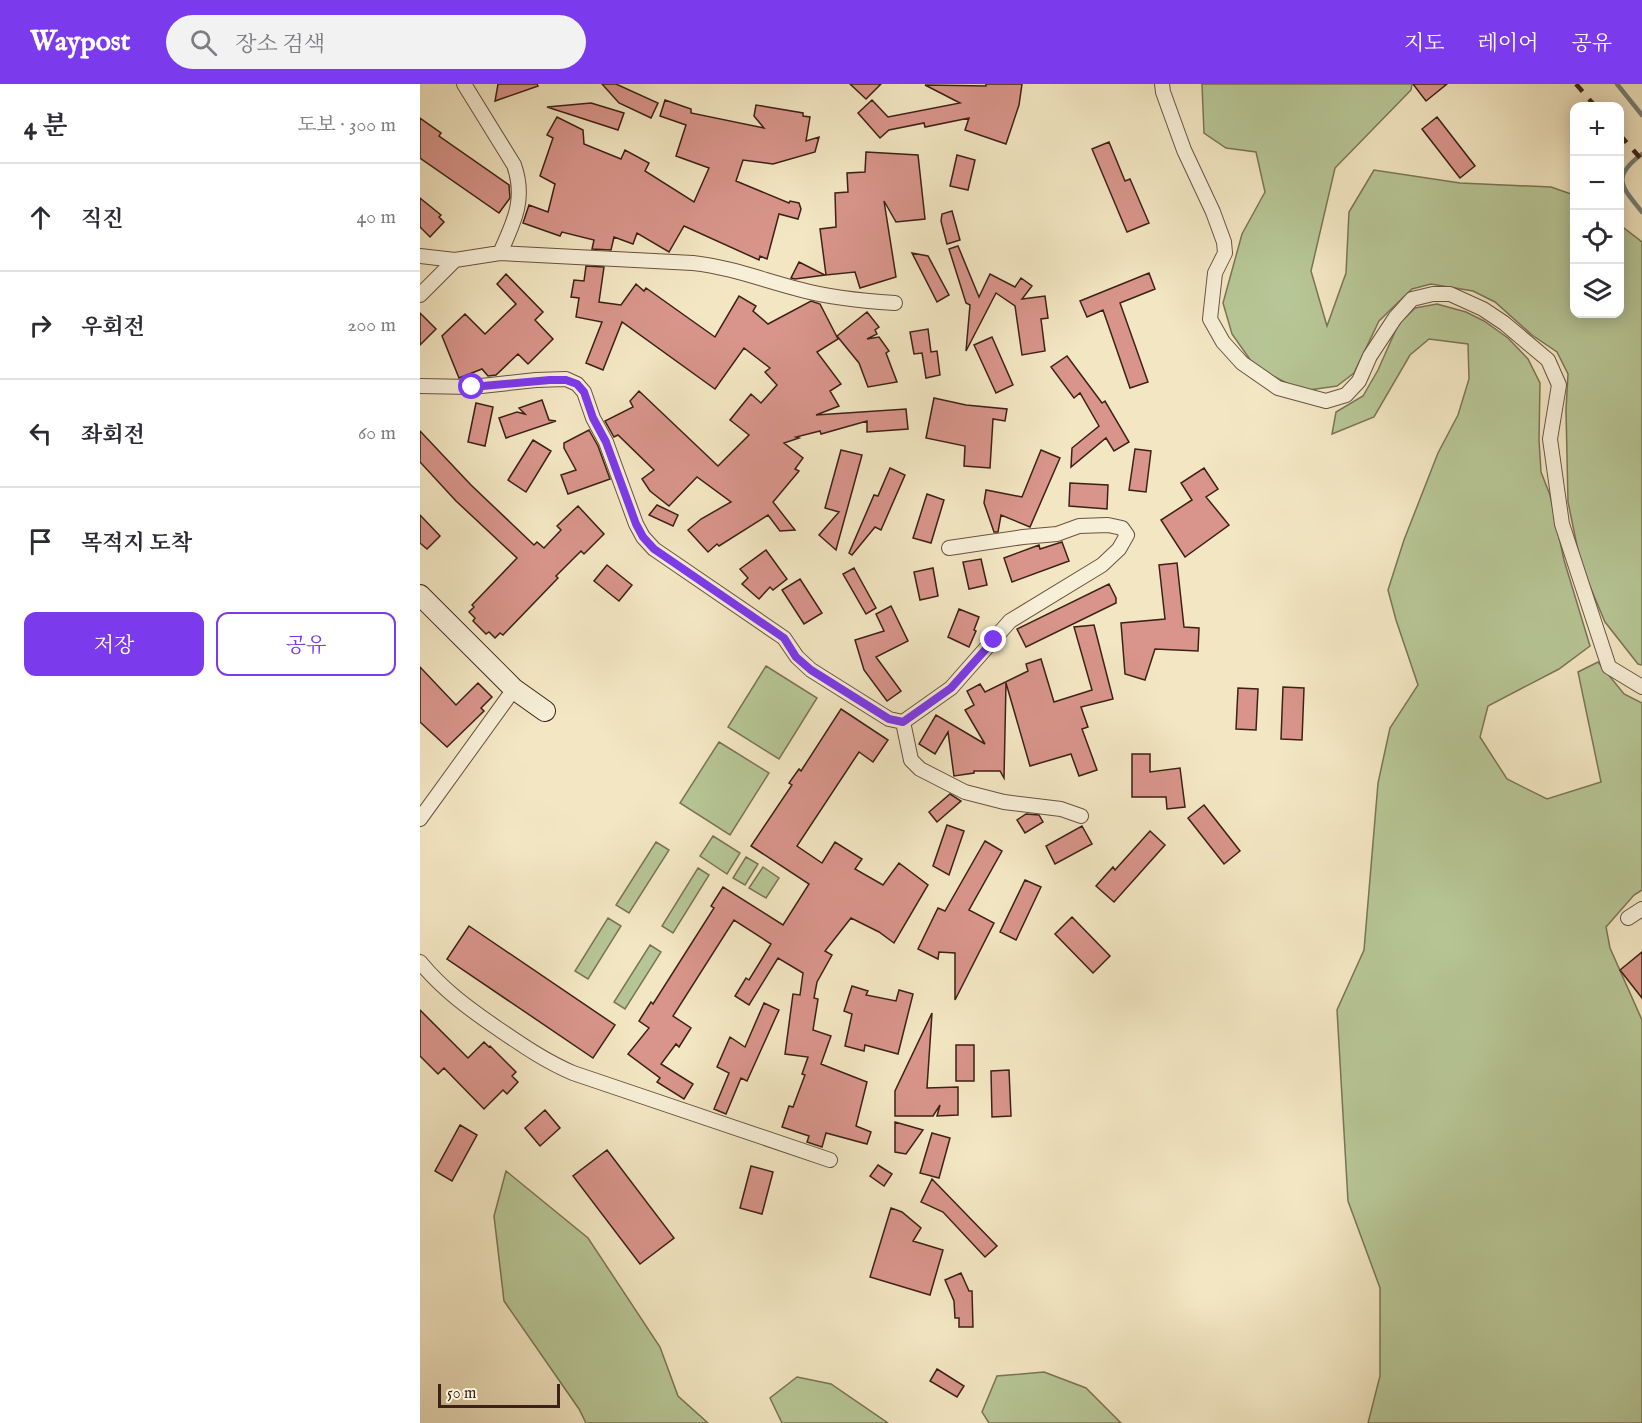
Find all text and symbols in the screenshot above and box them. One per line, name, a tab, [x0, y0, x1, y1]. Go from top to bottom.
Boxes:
search box	[166, 15, 586, 69]
text: Waypost	[30, 25, 130, 60]
icon: search	[187, 26, 220, 59]
text: 장소 검색	[235, 31, 325, 59]
text: 지도	[1404, 31, 1445, 58]
text: 레이어	[1478, 31, 1538, 58]
text: 공유	[1571, 31, 1612, 58]
map controls	[1570, 102, 1624, 318]
button: +	[1570, 102, 1624, 156]
text: 4 분	[24, 110, 68, 143]
text: 도보 · 300 m	[297, 113, 396, 138]
button: −	[1570, 156, 1624, 210]
icon: ahead	[24, 201, 57, 234]
text: 40 m	[357, 205, 396, 230]
text: 직진	[81, 206, 124, 234]
button: locate	[1570, 210, 1624, 264]
button: layers	[1570, 264, 1624, 318]
icon: right	[24, 309, 57, 342]
text: 200 m	[347, 313, 396, 338]
text: 우회전	[81, 314, 145, 342]
route start	[458, 373, 484, 399]
icon: left	[24, 417, 57, 450]
text: 60 m	[358, 421, 396, 446]
text: 좌회전	[81, 422, 145, 450]
icon: arrive	[24, 525, 57, 558]
text: 목적지 도착	[81, 530, 192, 558]
button: 저장	[24, 612, 204, 676]
button: 공유	[216, 612, 396, 676]
route end	[980, 626, 1006, 652]
scale bar	[438, 1381, 560, 1408]
text: 50 m	[447, 1384, 476, 1404]

